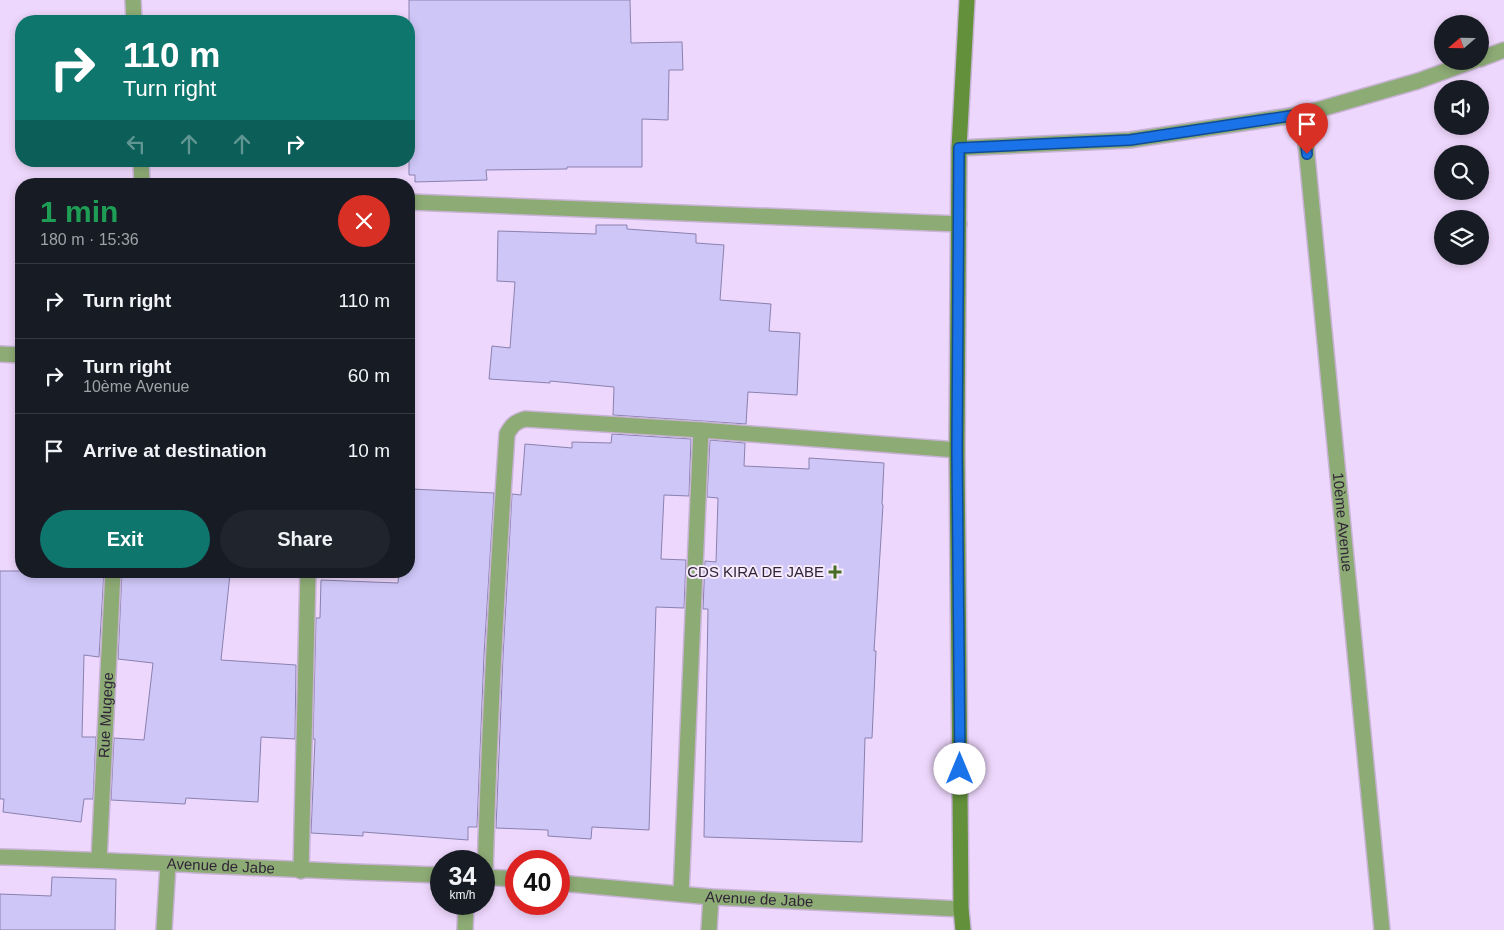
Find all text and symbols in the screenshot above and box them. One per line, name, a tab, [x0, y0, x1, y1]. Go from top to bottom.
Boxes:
north arrow	[1434, 15, 1489, 70]
map controls	[1434, 15, 1489, 265]
icon: right	[40, 35, 105, 100]
text: 110 m	[123, 35, 220, 74]
text: Turn right	[123, 76, 216, 101]
button: sound	[1434, 80, 1489, 135]
pin	[1286, 103, 1328, 154]
icon: arrive	[1293, 110, 1321, 138]
icon: left	[122, 130, 150, 158]
icon: ahead	[175, 130, 203, 158]
icon: ahead	[228, 130, 256, 158]
icon: right	[281, 130, 309, 158]
button: search	[1434, 145, 1489, 200]
text: 1 min	[40, 195, 118, 228]
button: close	[338, 195, 390, 247]
button: layers	[1434, 210, 1489, 265]
text: 180 m · 15:36	[40, 231, 139, 248]
icon: right	[40, 287, 68, 315]
text: Turn right	[83, 290, 171, 311]
text: 110 m	[339, 290, 390, 311]
text: Turn right	[83, 356, 171, 377]
icon: right	[40, 362, 68, 390]
text: 60 m	[348, 365, 390, 386]
text: 10ème Avenue	[83, 378, 189, 395]
icon: arrive	[40, 437, 68, 465]
text: Arrive at destination	[83, 440, 267, 461]
text: 10 m	[348, 440, 390, 461]
street label: 10ème Avenue	[1330, 472, 1356, 573]
button: Exit	[40, 510, 210, 568]
button: Share	[220, 510, 390, 568]
place label: CDS KIRA DE JABE	[687, 563, 824, 580]
marker: CDS KIRA DE JABE	[828, 565, 842, 579]
street label: Rue Mugege	[95, 672, 116, 758]
position arrow	[933, 742, 985, 794]
speed limit sign: 40	[505, 850, 570, 915]
street label: Avenue de Jabe	[166, 854, 275, 877]
text: 34	[449, 862, 476, 890]
text: km/h	[449, 888, 476, 902]
street label: Avenue de Jabe	[705, 888, 814, 910]

